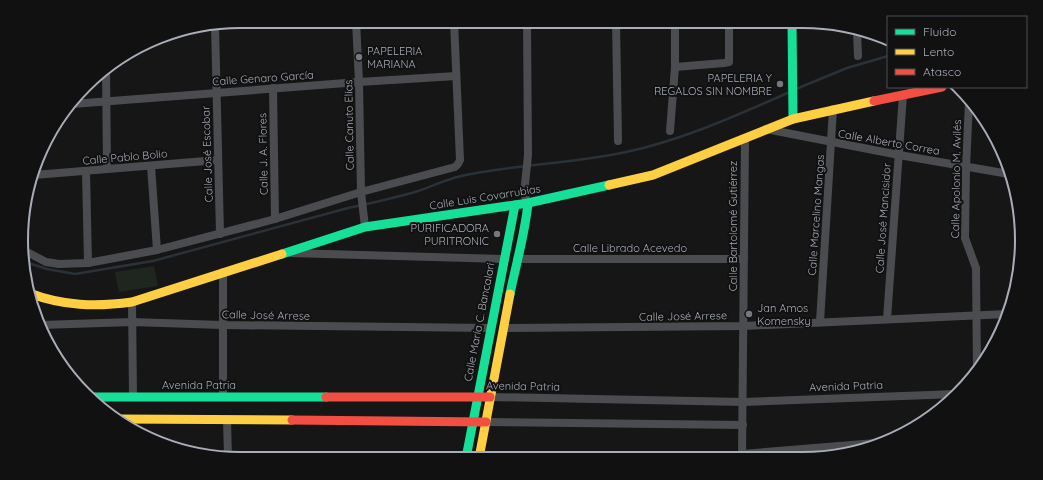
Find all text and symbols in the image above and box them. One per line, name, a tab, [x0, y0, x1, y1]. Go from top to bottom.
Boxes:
legend	[887, 16, 1027, 88]
text: Fluido	[923, 24, 956, 39]
place label: PAPELERIA MARIANA	[367, 44, 422, 71]
text: Lento	[923, 44, 954, 59]
marker: PAPELERIA MARIANA	[354, 52, 364, 62]
text: Atasco	[923, 64, 961, 79]
street label: Calle Genaro García	[212, 67, 314, 89]
place label: PAPELERIA Y REGALOS SIN NOMBRE	[654, 71, 772, 98]
marker: PAPELERIA Y REGALOS SIN NOMBRE	[775, 79, 785, 89]
street label: Calle Canuto Elías	[341, 80, 357, 170]
street label: Calle José Escobar	[198, 105, 216, 203]
street label: Calle J. A. Flores	[255, 113, 271, 195]
street label: Calle Apolonio M. Avilés	[948, 120, 964, 238]
street label: Calle Alberto Correa	[837, 126, 941, 158]
street label: Calle Pablo Bolio	[82, 146, 168, 168]
street label: Calle Marcelino Mangas	[805, 154, 827, 276]
street label: Calle Bartolomé Gutiérrez	[726, 161, 740, 291]
street label: Calle José Mancisidor	[872, 162, 894, 274]
street label: Calle Luis Covarrubias	[428, 181, 542, 213]
place label: PURIFICADORA PURITRONIC	[410, 221, 489, 248]
marker: PURIFICADORA PURITRONIC	[492, 229, 502, 239]
street label: Calle Librado Acevedo	[573, 241, 687, 255]
street label: Calle María C. Bancalari	[461, 261, 497, 383]
place label: Jan Amos Komensky	[757, 301, 811, 328]
street label: Calle José Arrese	[222, 307, 310, 323]
street label: Calle José Arrese	[639, 308, 727, 324]
marker: Jan Amos Komensky	[744, 309, 754, 319]
street label: Avenida Patria	[162, 378, 236, 392]
street label: Avenida Patria	[486, 378, 560, 394]
street label: Avenida Patria	[809, 378, 883, 394]

